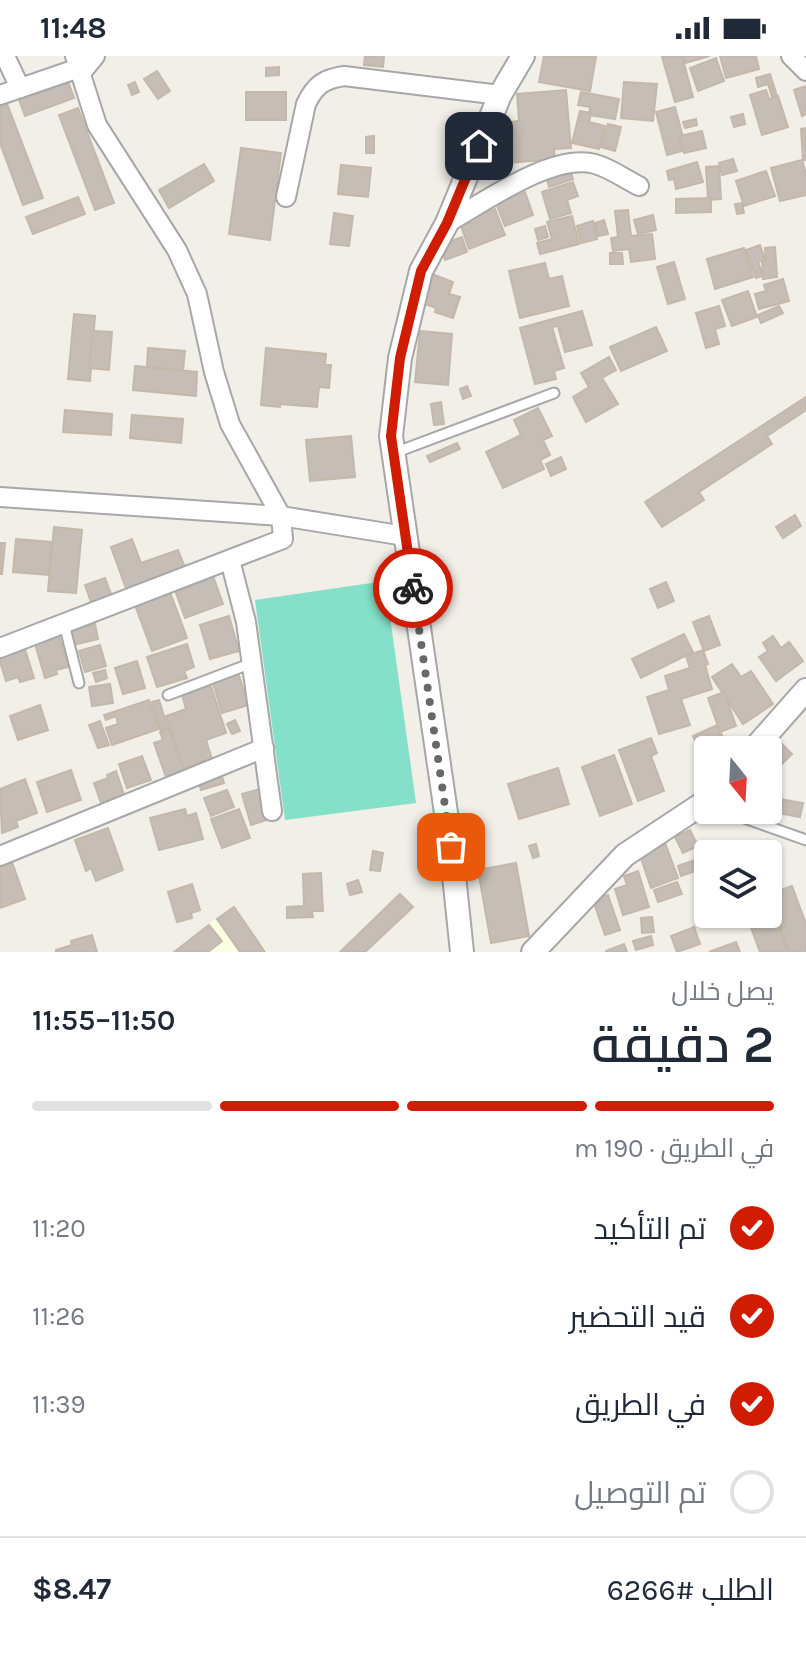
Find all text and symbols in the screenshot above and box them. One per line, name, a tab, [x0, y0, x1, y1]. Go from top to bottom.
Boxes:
text: 11:48	[40, 10, 107, 46]
pin	[445, 112, 513, 180]
icon: home	[457, 124, 501, 168]
courier	[373, 548, 453, 628]
icon: bike	[391, 566, 435, 610]
north arrow	[694, 736, 782, 824]
map controls	[694, 736, 782, 928]
pin	[417, 813, 485, 881]
icon: bag	[429, 825, 473, 869]
button: layers	[694, 840, 782, 928]
text: يصل خلال	[671, 976, 774, 1007]
text: 11:50–11:55	[32, 1002, 175, 1038]
text: 2 دقيقة	[591, 1014, 774, 1075]
text: في الطريق · 190 m	[574, 1133, 774, 1164]
icon: check	[730, 1206, 774, 1250]
text: تم التأكيد	[593, 1211, 706, 1247]
text: 11:20	[32, 1213, 86, 1244]
icon: check	[730, 1294, 774, 1338]
text: قيد التحضير	[569, 1299, 706, 1335]
text: 11:26	[32, 1301, 85, 1332]
icon: check	[730, 1382, 774, 1426]
text: في الطريق	[575, 1387, 706, 1423]
text: 11:39	[32, 1389, 86, 1420]
text: تم التوصيل	[574, 1475, 706, 1511]
text: $8.47	[32, 1571, 111, 1607]
text: الطلب #6266	[607, 1572, 774, 1608]

